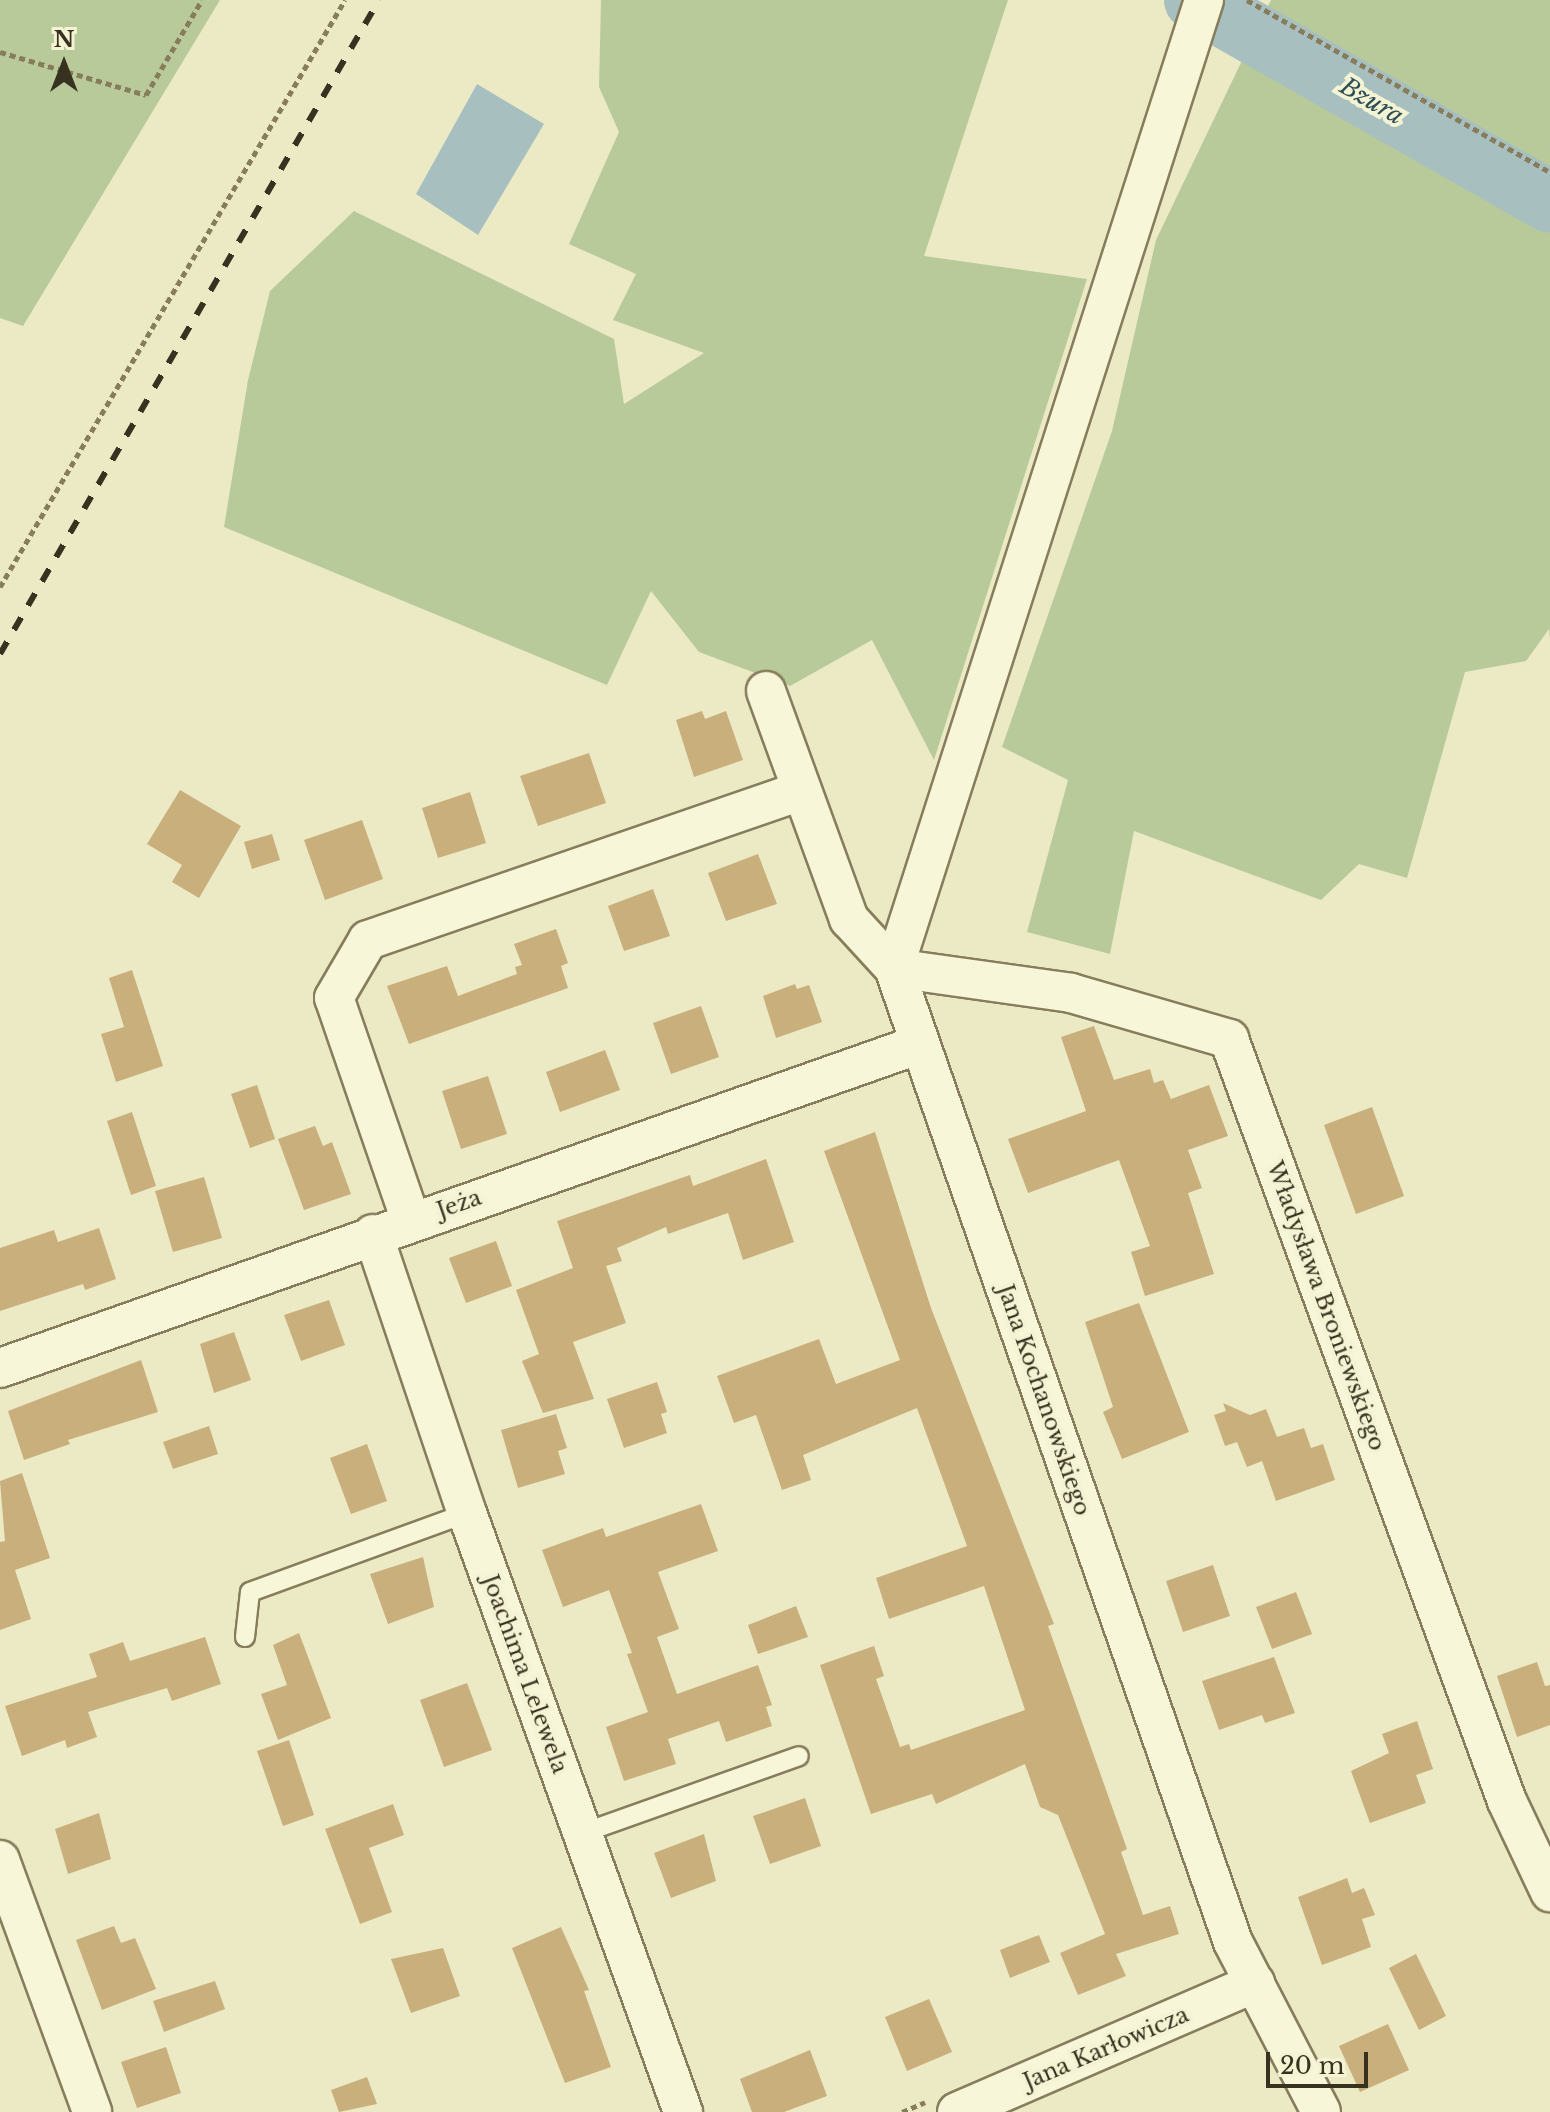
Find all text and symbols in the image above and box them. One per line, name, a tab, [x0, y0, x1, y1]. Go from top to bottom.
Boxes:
north arrow	[24, 24, 104, 104]
text: N	[54, 26, 74, 53]
water label: Bzura	[1335, 71, 1409, 131]
street label: Władysława Broniewskiego	[1261, 1158, 1391, 1454]
street label: Jeża	[433, 1184, 485, 1224]
street label: Jana Kochanowskiego	[992, 1281, 1096, 1519]
street label: Joachima Lelewela	[477, 1571, 573, 1777]
street label: Jana Karłowicza	[1019, 2001, 1193, 2095]
scale bar	[1270, 2036, 1372, 2086]
text: 20 m	[1280, 2051, 1345, 2080]

